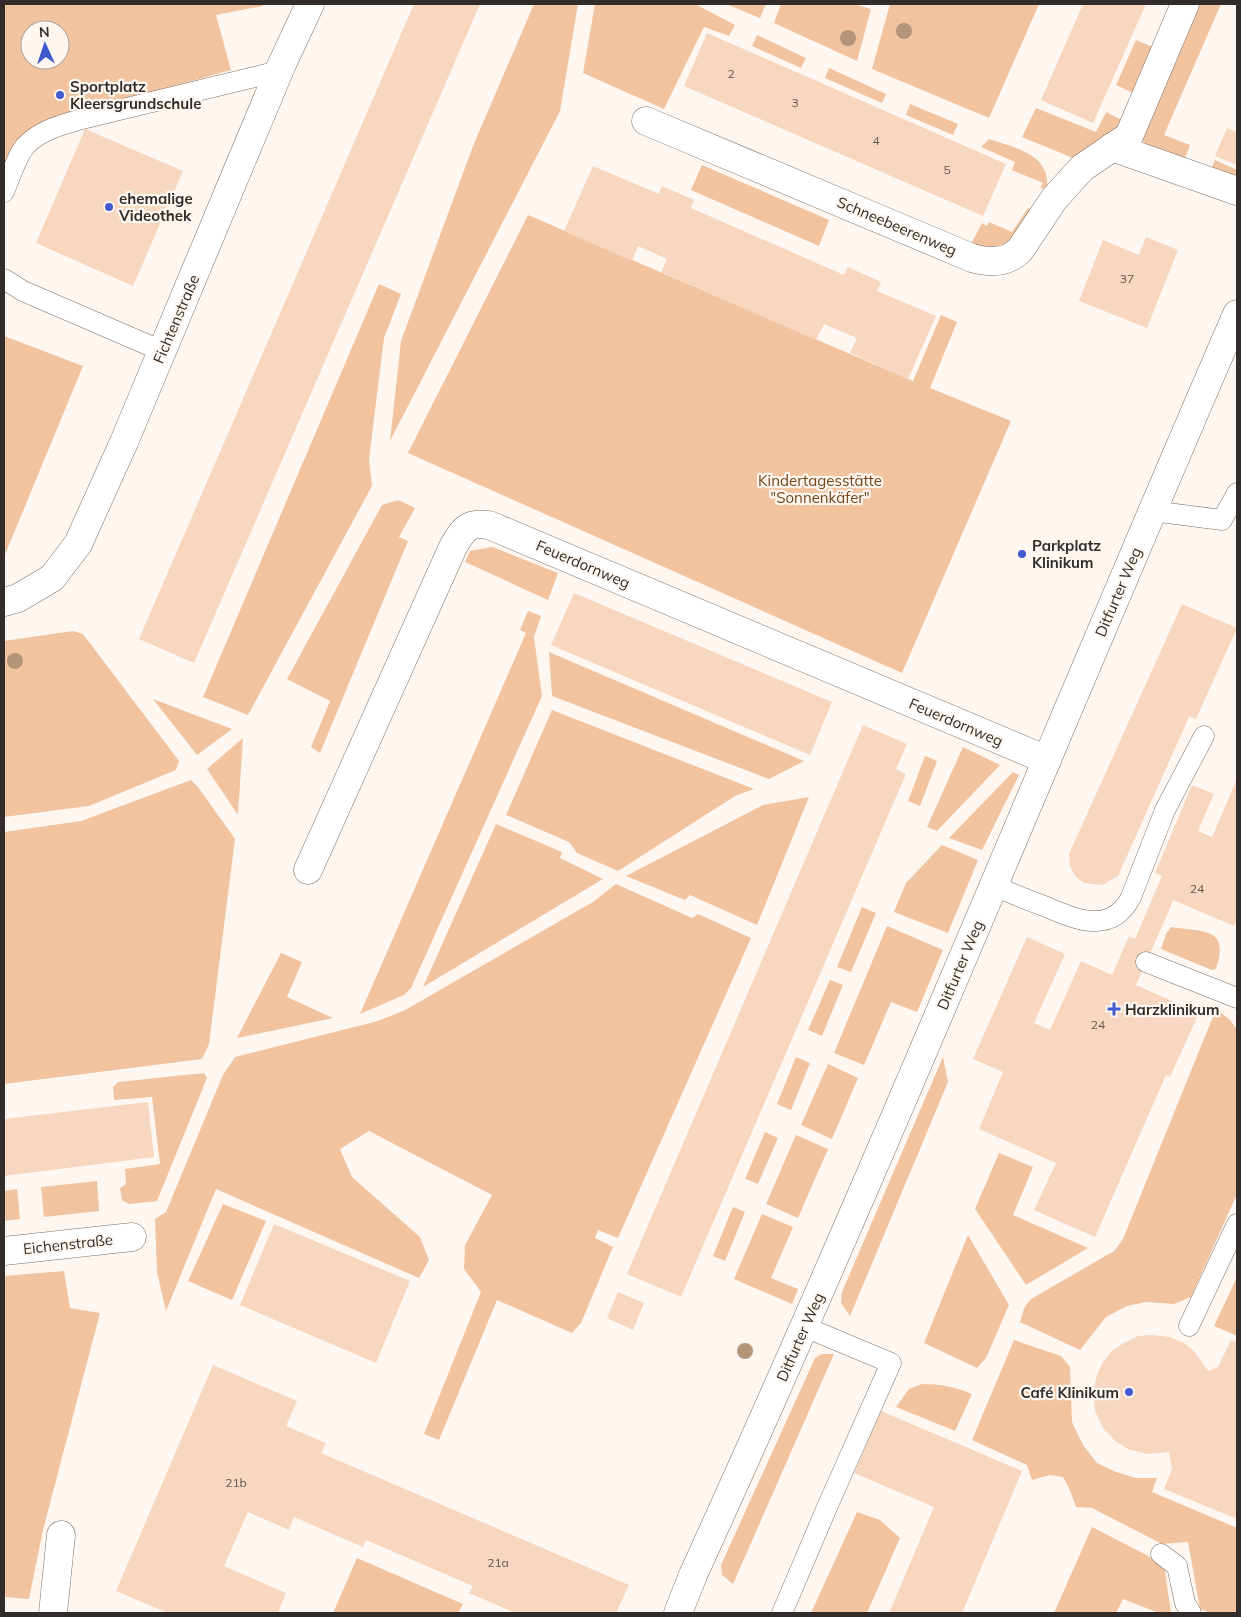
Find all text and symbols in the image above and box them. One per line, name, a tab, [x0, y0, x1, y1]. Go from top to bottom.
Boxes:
north arrow	[20, 20, 70, 70]
text: N	[39, 23, 50, 41]
house number: 2	[727, 66, 735, 81]
place label: Sportplatz Kleersgrundschule	[70, 77, 201, 113]
marker: Sportplatz Kleersgrundschule	[54, 89, 66, 101]
house number: 3	[791, 95, 799, 110]
house number: 4	[872, 133, 880, 148]
house number: 5	[943, 162, 951, 177]
place label: ehemalige Videothek	[118, 189, 193, 225]
street label: Schneebeerenweg	[834, 192, 960, 260]
marker: ehemalige Videothek	[103, 201, 115, 213]
house number: 37	[1120, 271, 1134, 286]
street label: Fichtenstraße	[149, 272, 203, 366]
park label: Kindertagesstätte "Sonnenkäfer"	[758, 471, 882, 507]
street label: Feuerdornweg	[533, 536, 633, 592]
place label: Parkplatz Klinikum	[1032, 536, 1101, 572]
street label: Ditfurter Weg	[1091, 544, 1145, 640]
marker: Parkplatz Klinikum	[1016, 548, 1028, 560]
street label: Feuerdornweg	[906, 694, 1006, 750]
house number: 24	[1190, 881, 1204, 896]
street label: Ditfurter Weg	[933, 917, 987, 1013]
place label: Harzklinikum	[1125, 1000, 1220, 1019]
marker: Harzklinikum	[1107, 1002, 1121, 1016]
house number: 24	[1091, 1017, 1105, 1032]
street label: Eichenstraße	[22, 1230, 114, 1258]
street label: Ditfurter Weg	[772, 1290, 828, 1384]
place label: Café Klinikum	[1021, 1383, 1119, 1402]
marker: Café Klinikum	[1123, 1386, 1135, 1398]
house number: 21b	[225, 1475, 247, 1490]
house number: 21a	[487, 1555, 509, 1570]

